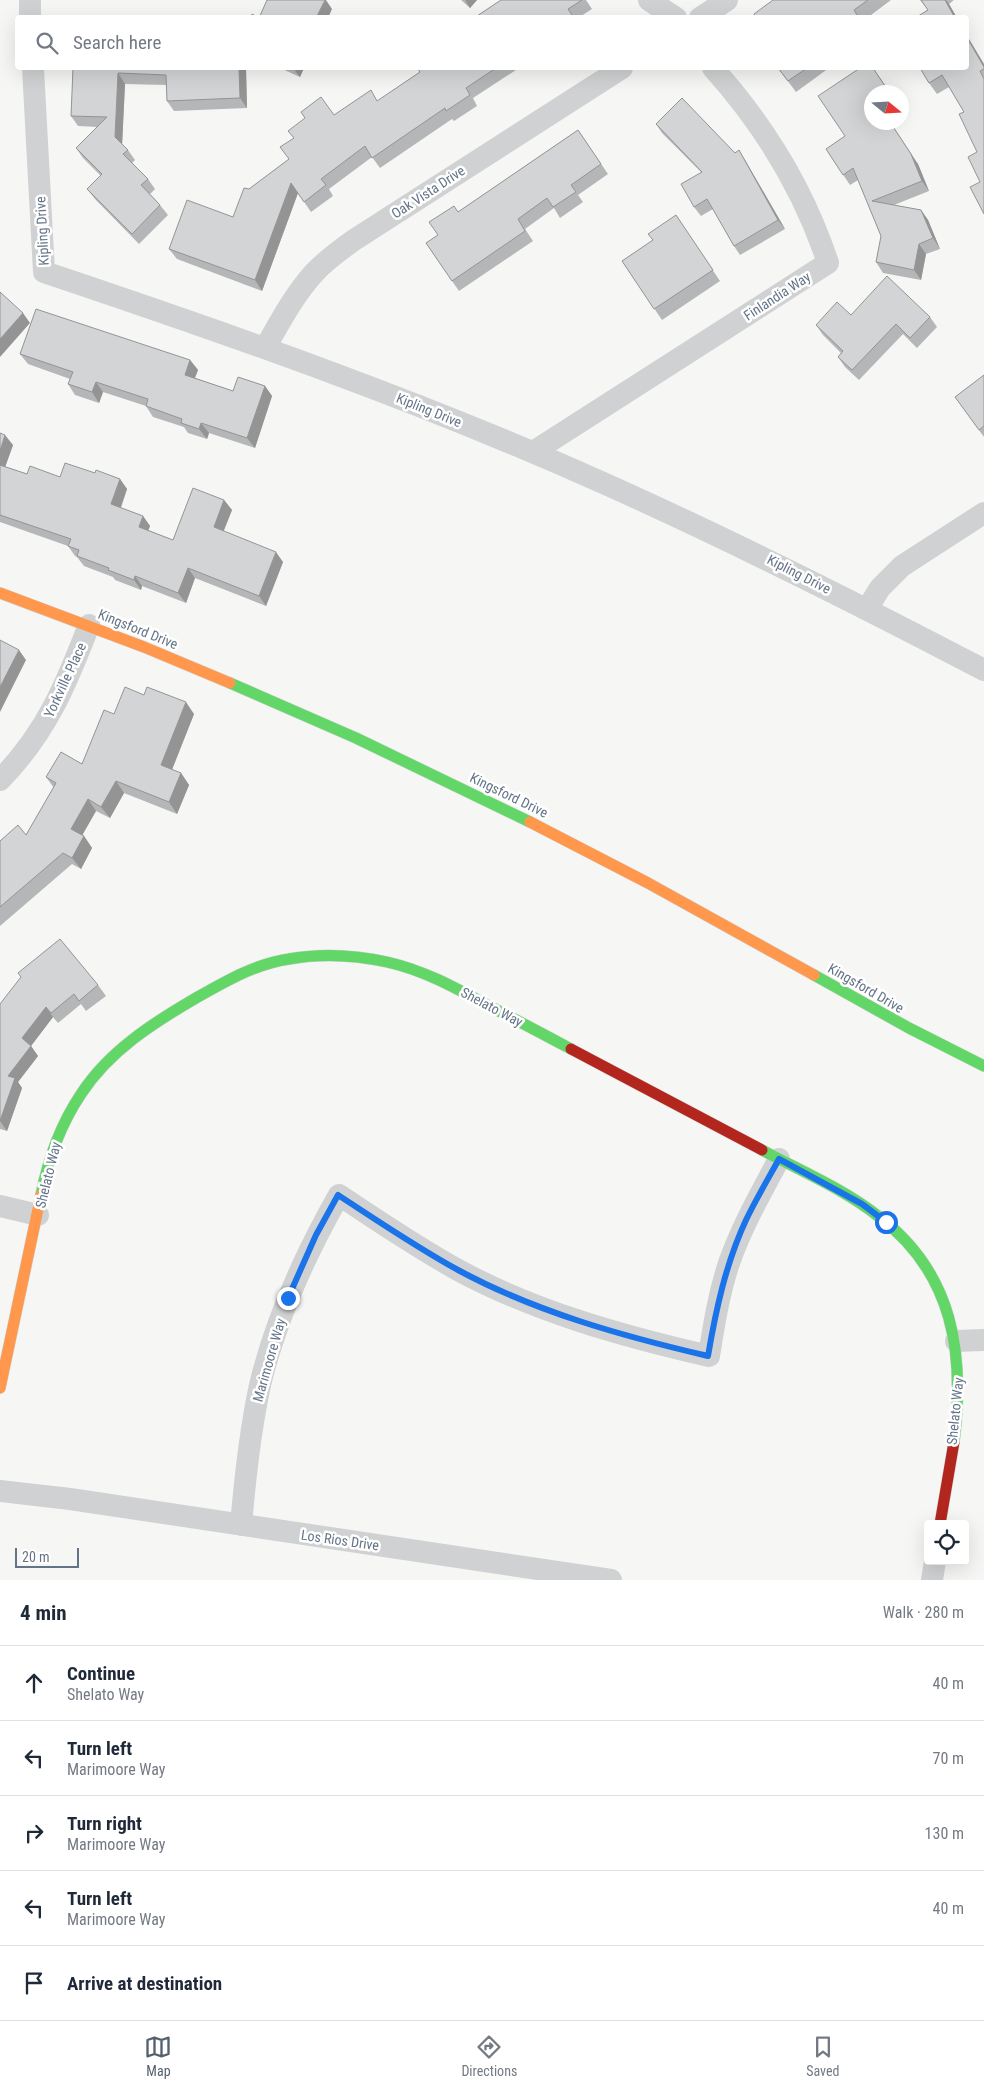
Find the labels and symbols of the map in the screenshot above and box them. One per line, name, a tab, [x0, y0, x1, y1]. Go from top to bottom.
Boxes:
north arrow	[864, 85, 909, 130]
street label: Oak Vista Drive	[388, 162, 468, 222]
street label: Kipling Drive	[32, 196, 52, 266]
street label: Finlandia Way	[741, 268, 814, 324]
street label: Kipling Drive	[394, 390, 464, 431]
street label: Kipling Drive	[765, 551, 834, 597]
street label: Kingsford Drive	[96, 606, 181, 652]
street label: Yorkville Place	[41, 640, 89, 720]
street label: Kingsford Drive	[467, 769, 551, 821]
street label: Kingsford Drive	[825, 960, 907, 1016]
street label: Shelato Way	[458, 984, 526, 1030]
street label: Shelato Way	[32, 1140, 64, 1210]
route start	[875, 1211, 898, 1234]
route end	[277, 1287, 300, 1310]
street label: Marimoore Way	[249, 1316, 289, 1404]
street label: Shelato Way	[944, 1376, 967, 1445]
street label: Los Rios Drive	[300, 1527, 380, 1553]
scale bar	[15, 1545, 79, 1568]

